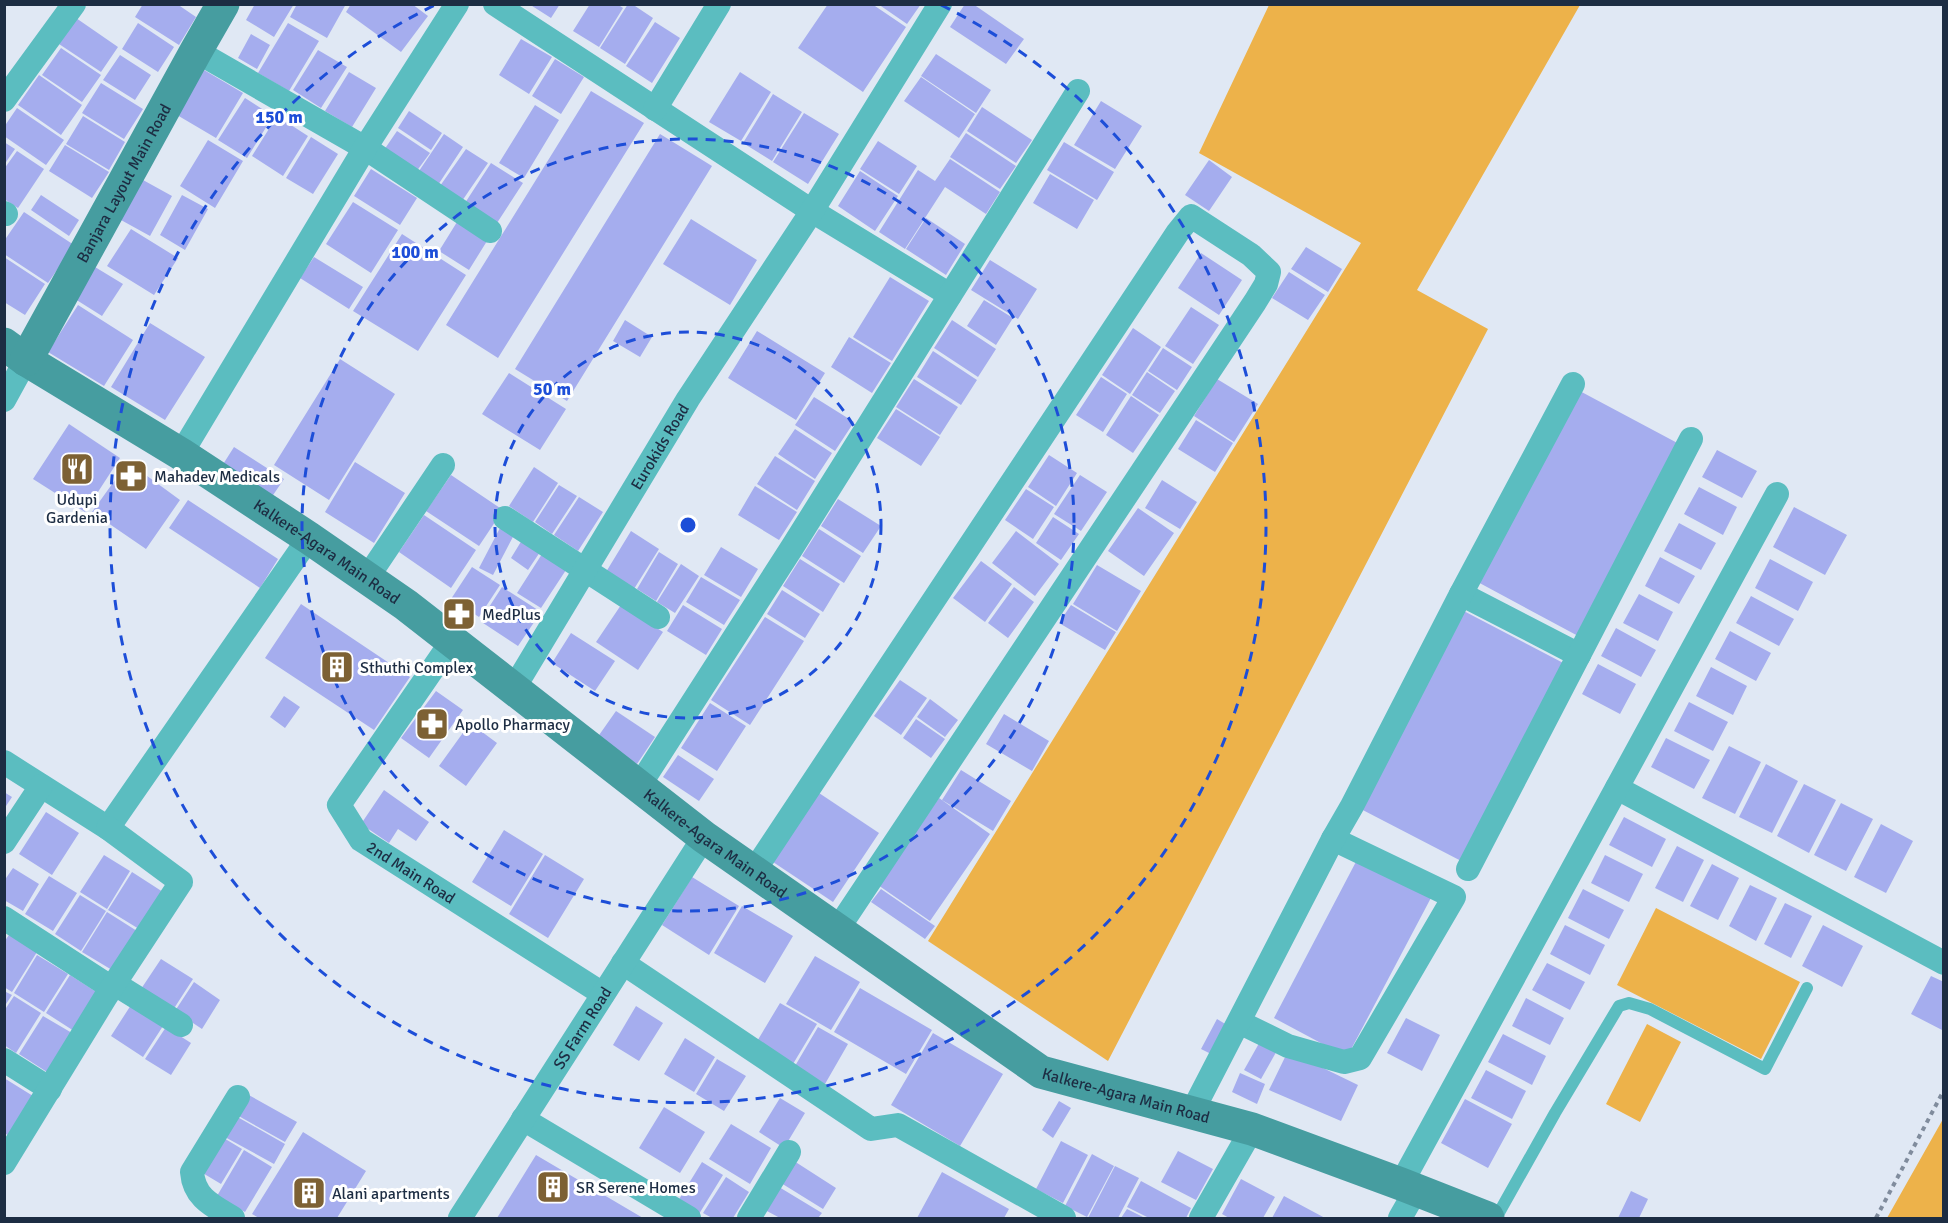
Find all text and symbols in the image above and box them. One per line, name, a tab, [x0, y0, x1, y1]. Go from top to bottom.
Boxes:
street label: Banjara Layout Main Road	[73, 101, 176, 266]
text: 150 m	[255, 106, 303, 128]
text: 100 m	[391, 241, 439, 263]
text: 50 m	[533, 378, 571, 400]
street label: Eurokids Road	[627, 400, 694, 494]
restaurant icon: Udupi Gardenia	[59, 451, 95, 487]
pharmacy icon: Mahadev Medicals	[113, 458, 149, 494]
place label: Mahadev Medicals	[154, 467, 280, 487]
place label: Udupi Gardenia	[46, 490, 108, 528]
street label: Kalkere-Agara Main Road	[249, 495, 404, 609]
centre of rings	[678, 515, 698, 535]
pharmacy icon: MedPlus	[441, 596, 477, 632]
place label: MedPlus	[482, 605, 541, 625]
building icon: Sthuthi Complex	[319, 649, 355, 685]
place label: Sthuthi Complex	[360, 658, 474, 678]
pharmacy icon: Apollo Pharmacy	[414, 706, 450, 742]
place label: Apollo Pharmacy	[455, 715, 571, 735]
street label: Kalkere-Agara Main Road	[639, 785, 791, 903]
street label: 2nd Main Road	[363, 837, 459, 908]
street label: SS Farm Road	[549, 983, 616, 1073]
street label: Kalkere-Agara Main Road	[1040, 1064, 1212, 1128]
building icon: SR Serene Homes	[535, 1169, 571, 1205]
building icon: Alani apartments	[291, 1175, 327, 1211]
place label: SR Serene Homes	[576, 1178, 696, 1198]
place label: Alani apartments	[332, 1184, 450, 1204]

